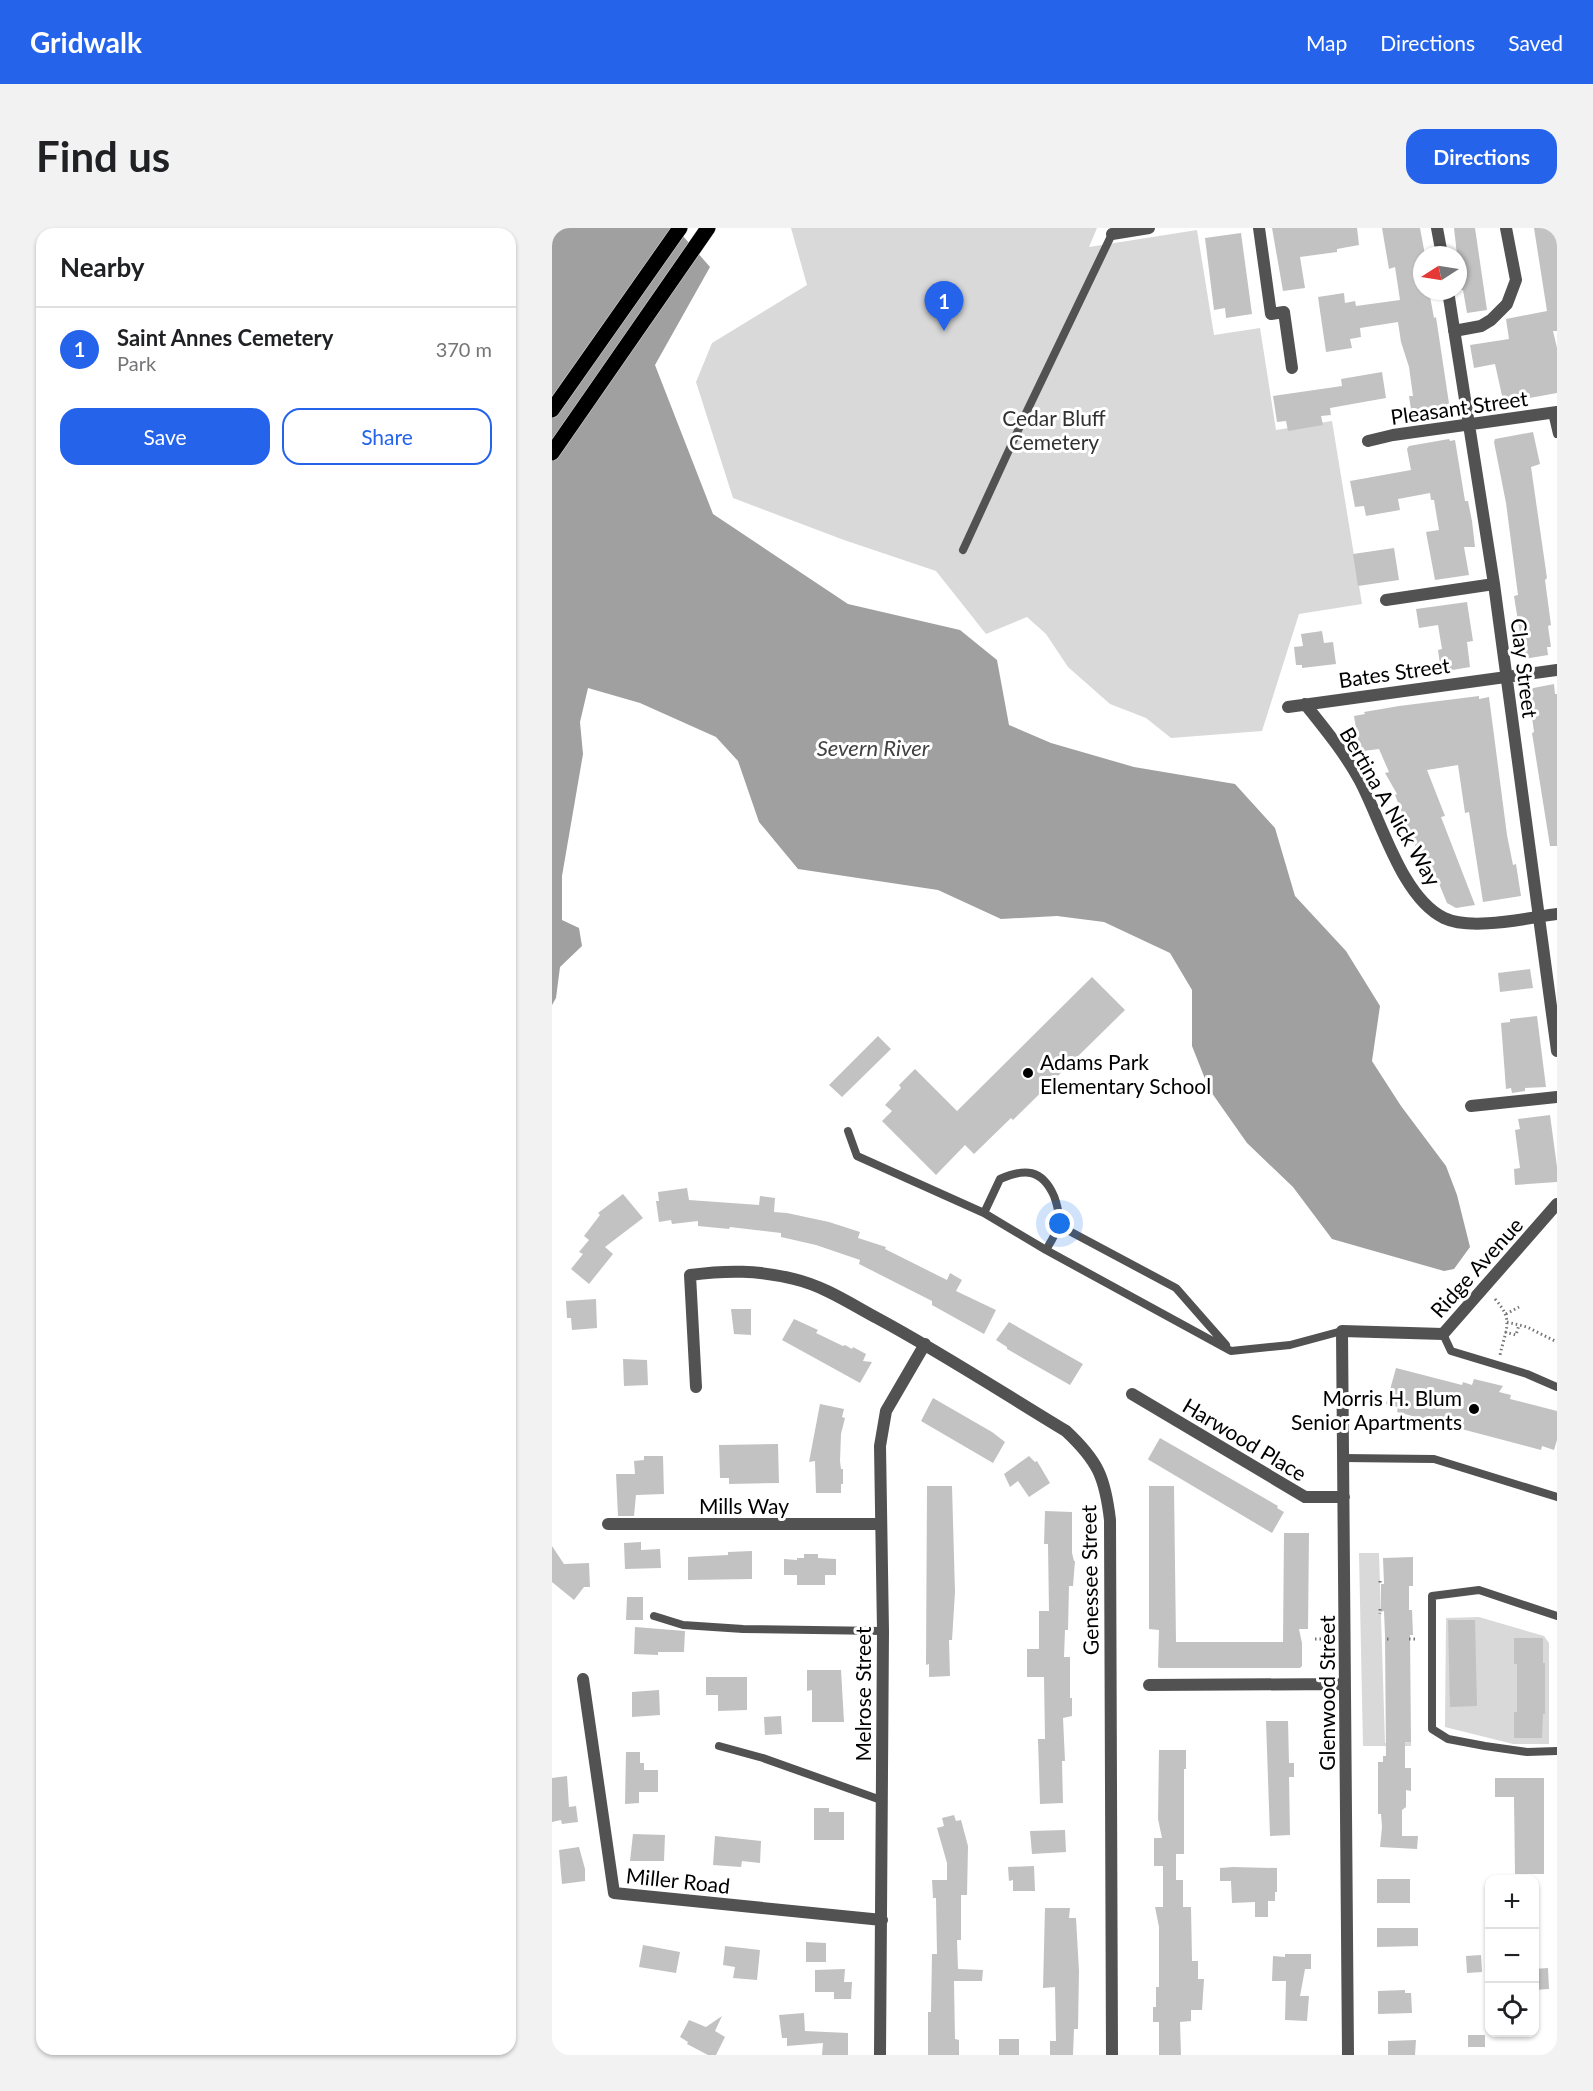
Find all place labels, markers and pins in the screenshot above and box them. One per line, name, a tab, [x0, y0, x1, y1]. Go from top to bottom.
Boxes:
pin: 1	[924, 282, 964, 331]
place label: Adams Park Elementary School	[1040, 1049, 1211, 1098]
marker: Adams Park Elementary School	[1021, 1066, 1035, 1080]
place label: Morris H. Blum Senior Apartments	[1291, 1385, 1462, 1434]
marker: Morris H. Blum Senior Apartments	[1467, 1402, 1481, 1416]

